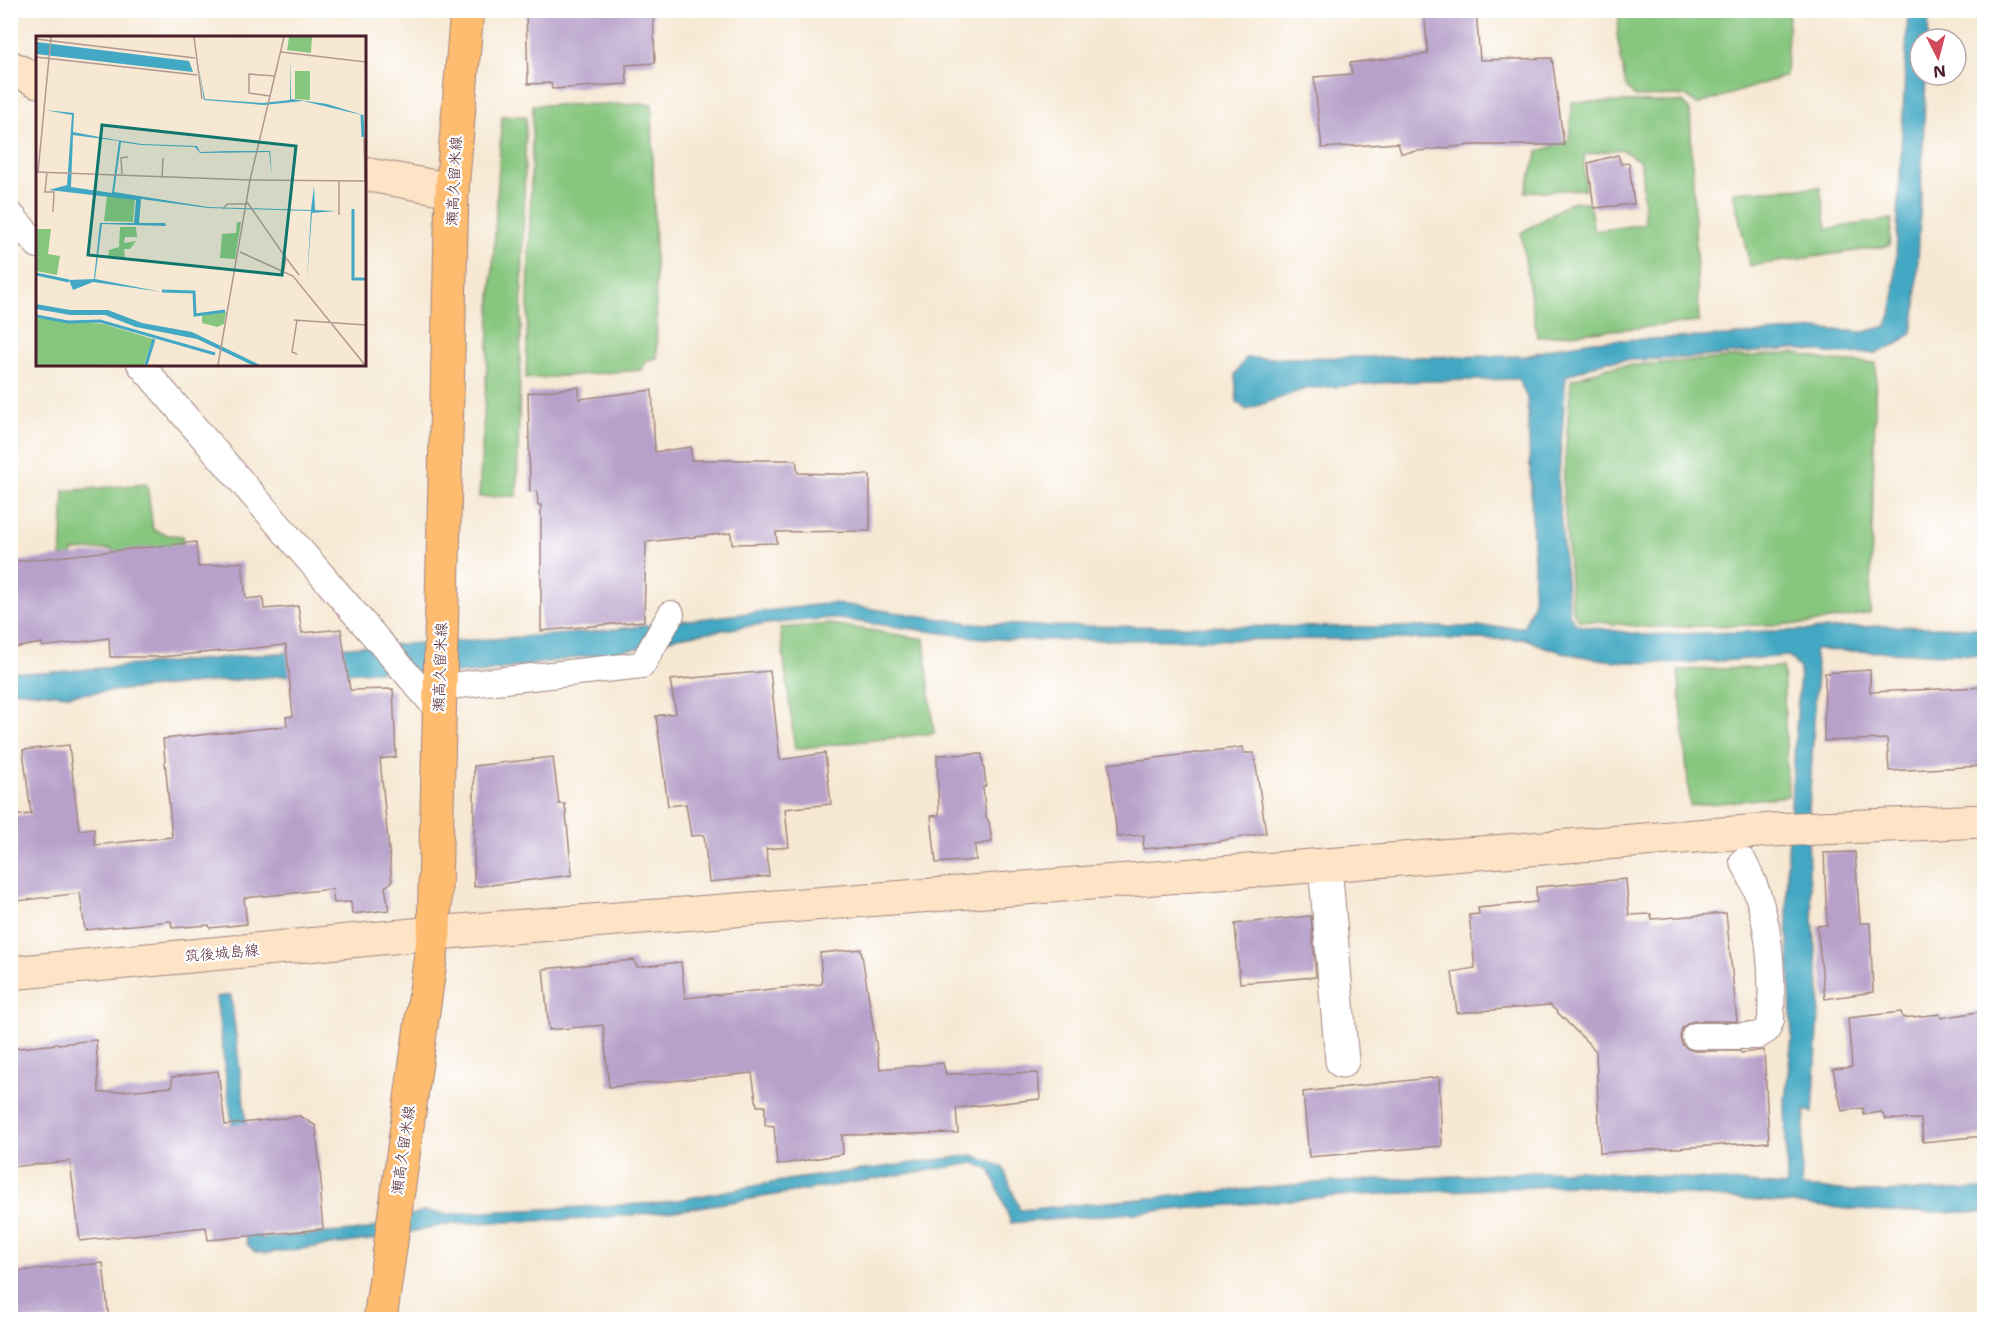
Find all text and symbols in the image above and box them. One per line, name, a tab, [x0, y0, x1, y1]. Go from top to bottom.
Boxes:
north arrow	[1908, 27, 1968, 87]
inset map	[36, 36, 366, 366]
text: N	[1932, 60, 1947, 83]
street label: 瀬高久留米線	[442, 136, 466, 226]
street label: 瀬高久留米線	[428, 622, 452, 712]
street label: 筑後城島線	[184, 940, 260, 966]
street label: 瀬高久留米線	[387, 1104, 419, 1196]

